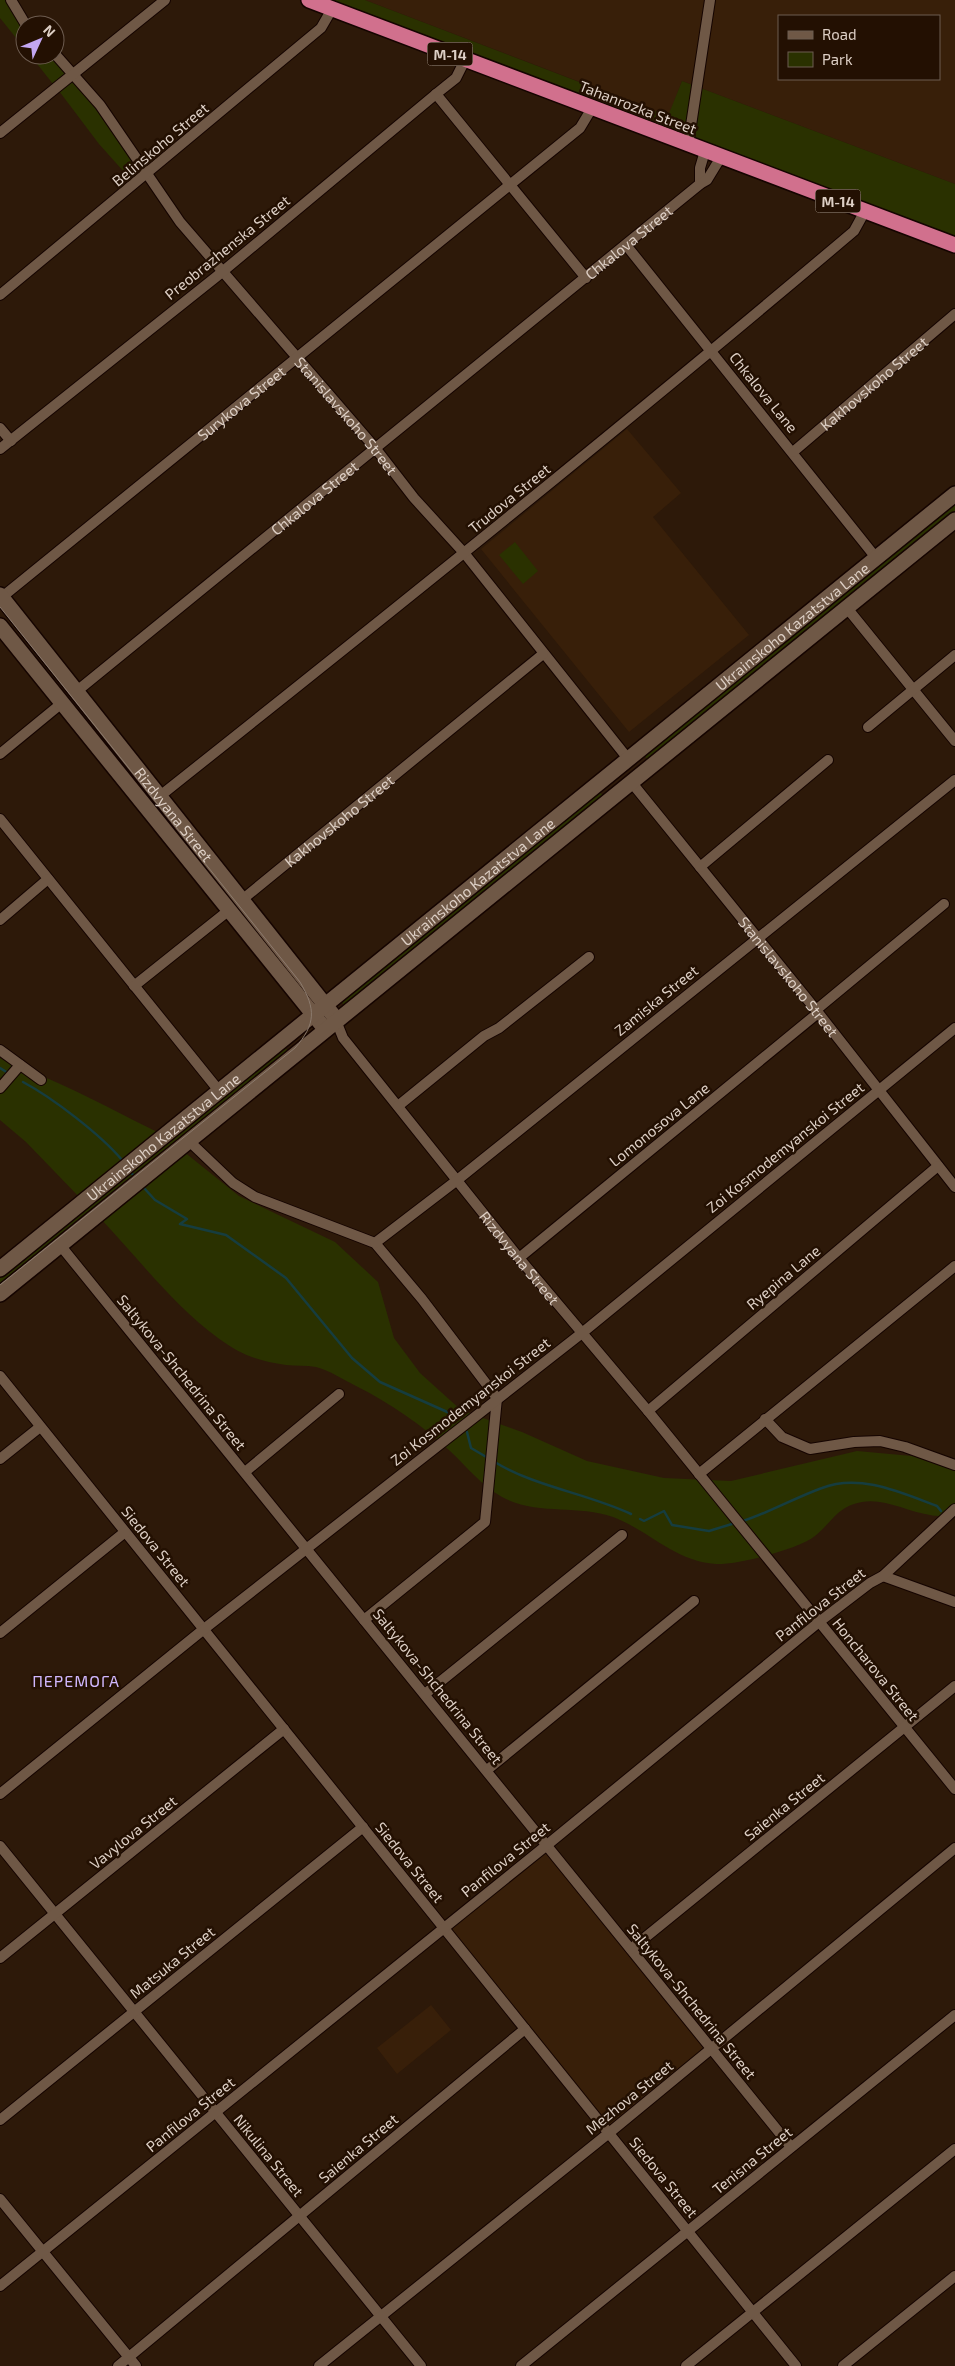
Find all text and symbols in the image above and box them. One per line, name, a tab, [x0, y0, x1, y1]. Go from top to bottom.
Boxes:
north arrow	[15, 15, 65, 65]
legend	[778, 15, 940, 80]
text: N	[40, 21, 59, 40]
text: Road	[822, 25, 857, 43]
road number: М-14	[428, 42, 472, 66]
text: Park	[822, 50, 853, 68]
street label: Tahanrozka Street	[577, 76, 699, 138]
street label: Belinskoho Street	[108, 98, 212, 189]
road number: М-14	[816, 190, 860, 212]
street label: Preobrazhenska Street	[161, 191, 293, 303]
street label: Chkalova Street	[581, 201, 676, 283]
street label: Kakhovskoho Street	[816, 332, 931, 434]
street label: Chkalova Lane	[726, 348, 802, 436]
street label: Stanislavskoho Street	[291, 353, 402, 478]
street label: Surykova Street	[194, 362, 289, 444]
street label: Chkalova Street	[267, 457, 362, 539]
street label: Trudova Street	[464, 459, 554, 536]
street label: Ukrainskoho Kazatstva Lane	[711, 559, 873, 694]
street label: Rizdvyana Street	[131, 764, 217, 865]
street label: Kakhovskoho Street	[281, 770, 398, 870]
street label: Ukrainskoho Kazatstva Lane	[397, 814, 558, 949]
street label: Stanislavskoho Street	[735, 913, 843, 1040]
street label: Zamiska Street	[611, 961, 702, 1039]
street label: Ukrainskoho Kazatstva Lane	[83, 1069, 244, 1204]
street label: Lomonosova Lane	[605, 1078, 713, 1170]
street label: Zoi Kosmodemyanskoi Street	[703, 1078, 868, 1216]
street label: Rizdvyana Street	[476, 1207, 563, 1308]
street label: Ryepina Lane	[743, 1241, 823, 1313]
street label: Saltykova-Shchedrina Street	[114, 1291, 250, 1454]
street label: Zoi Kosmodemyanskoi Street	[387, 1333, 554, 1469]
street label: Siedova Street	[118, 1502, 194, 1590]
street label: Panfilova Street	[772, 1563, 869, 1645]
street label: Saltykova-Shchedrina Street	[370, 1605, 506, 1768]
street label: Honcharova Street	[829, 1614, 923, 1724]
district label: ПЕРЕМОГА	[32, 1671, 120, 1690]
street label: Saienka Street	[740, 1768, 828, 1844]
street label: Vavylova Street	[86, 1791, 180, 1873]
street label: Siedova Street	[372, 1818, 448, 1906]
street label: Panfilova Street	[457, 1818, 553, 1900]
street label: Saltykova-Shchedrina Street	[624, 1920, 760, 2083]
street label: Matsuka Street	[126, 1922, 218, 2002]
street label: Mezhova Street	[582, 2056, 677, 2138]
street label: Panfilova Street	[142, 2073, 238, 2155]
street label: Saienka Street	[315, 2109, 402, 2186]
street label: Nikulina Street	[230, 2110, 308, 2200]
street label: Tenisna Street	[709, 2122, 796, 2198]
street label: Siedova Street	[626, 2133, 702, 2221]

